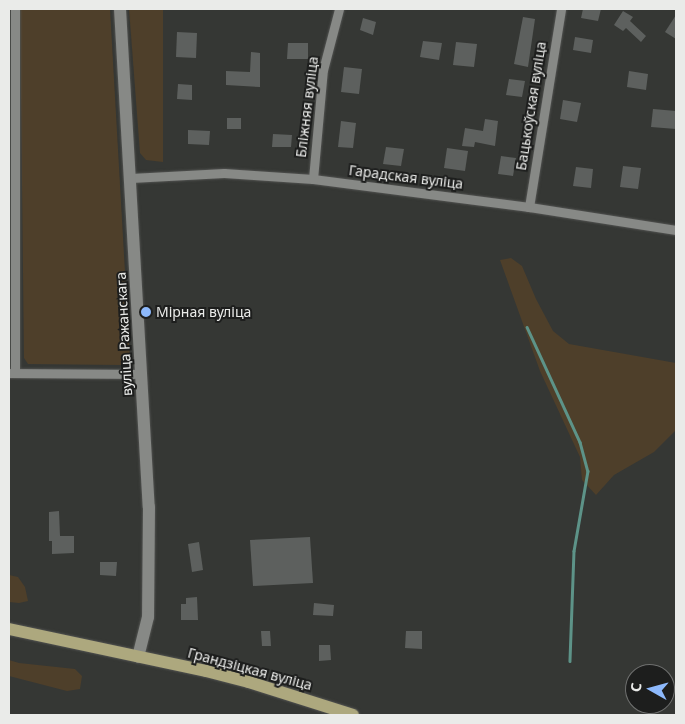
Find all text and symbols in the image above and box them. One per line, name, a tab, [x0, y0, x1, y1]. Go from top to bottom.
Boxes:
street label: Бацькоўская вуліца	[513, 40, 549, 172]
street label: Бліжняя вуліца	[292, 55, 322, 159]
street label: Гарадская вуліца	[348, 162, 464, 192]
street label: вуліца Ражанскага	[112, 272, 136, 396]
place label: Мірная вуліца	[156, 304, 251, 320]
marker: Мірная вуліца	[140, 306, 152, 318]
street label: Грандзіцкая вуліца	[186, 644, 314, 694]
north arrow	[625, 664, 675, 714]
text: С	[626, 682, 646, 693]

